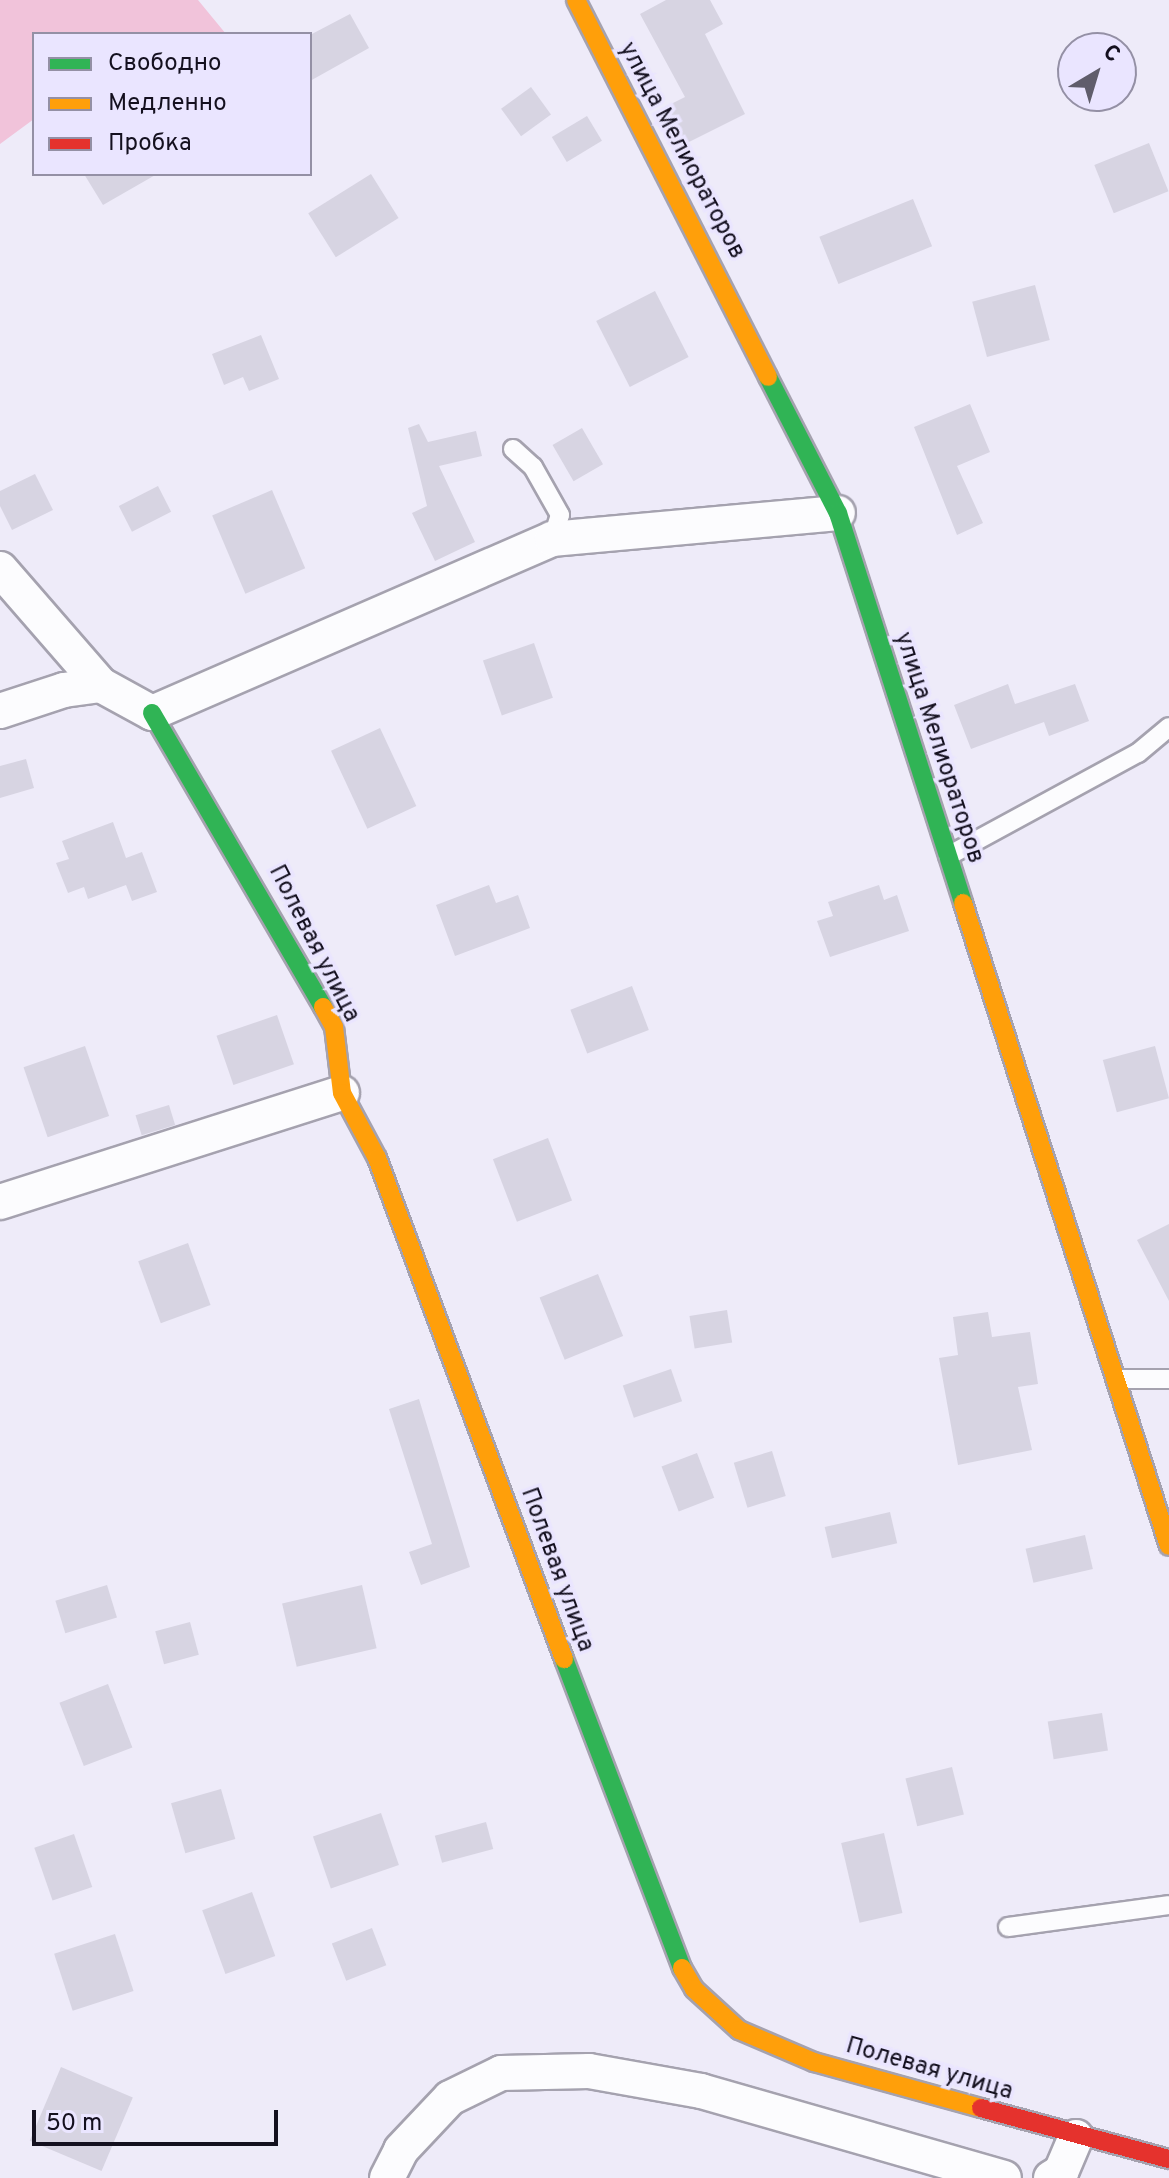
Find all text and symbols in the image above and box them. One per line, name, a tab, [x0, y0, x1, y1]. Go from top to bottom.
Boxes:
legend	[32, 32, 312, 176]
north arrow	[1057, 32, 1137, 112]
street label: улица Мелиораторов	[612, 38, 750, 264]
text: С	[1097, 39, 1125, 69]
text: Свободно	[108, 49, 221, 79]
text: Медленно	[108, 89, 227, 119]
text: Пробка	[108, 129, 192, 159]
street label: улица Мелиораторов	[887, 629, 989, 867]
street label: Полевая улица	[261, 861, 365, 1027]
street label: Полевая улица	[513, 1484, 599, 1656]
street label: Полевая улица	[842, 2032, 1016, 2108]
scale bar	[36, 2094, 282, 2144]
text: 50 m	[46, 2109, 102, 2139]

